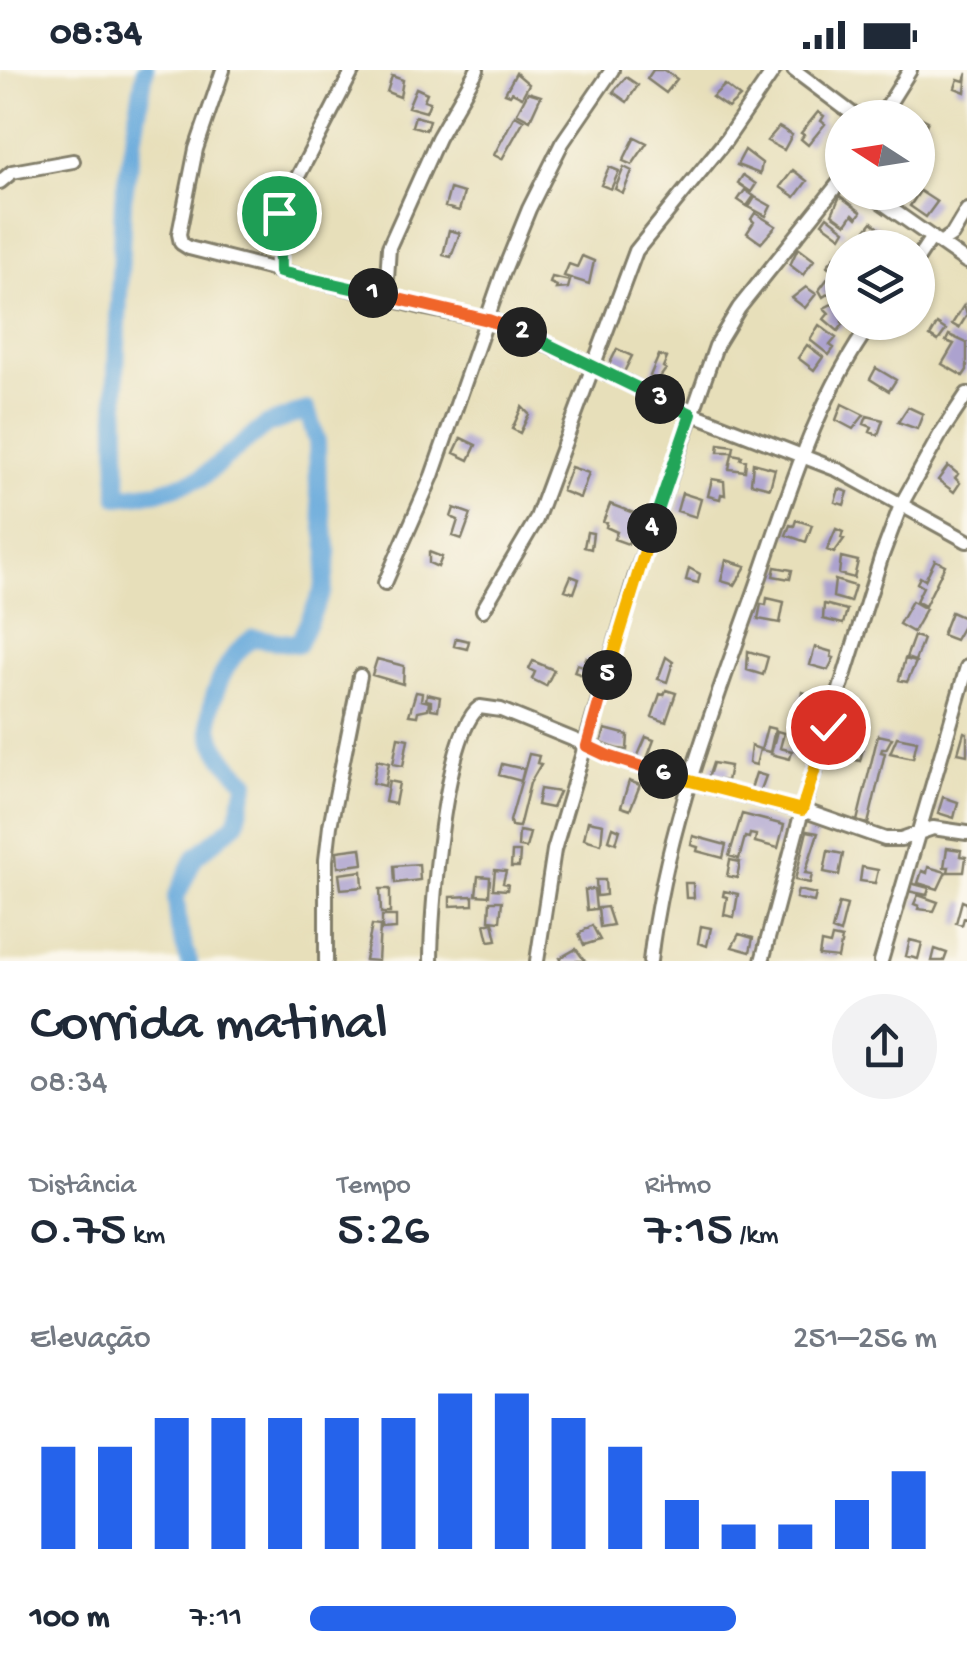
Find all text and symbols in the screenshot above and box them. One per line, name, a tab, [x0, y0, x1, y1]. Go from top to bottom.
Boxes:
text: 08:34	[50, 13, 142, 57]
north arrow	[825, 100, 935, 210]
map controls	[825, 100, 935, 340]
pin	[237, 171, 322, 256]
icon: arrive	[252, 186, 307, 241]
button: layers	[825, 230, 935, 340]
pin: 1	[348, 268, 398, 318]
text: 1	[367, 276, 379, 309]
pin: 2	[497, 307, 547, 357]
text: 2	[515, 315, 529, 348]
pin: 3	[635, 374, 685, 424]
text: 3	[653, 382, 667, 415]
pin: 4	[627, 503, 677, 553]
text: 4	[645, 511, 659, 544]
pin: 5	[582, 650, 632, 700]
text: 5	[600, 658, 614, 691]
pin	[786, 685, 871, 770]
icon: check	[801, 700, 856, 755]
pin: 6	[638, 749, 688, 799]
text: 6	[656, 757, 670, 790]
button: share	[832, 994, 937, 1099]
text: Corrida matinal	[30, 995, 388, 1059]
text: 08:34	[30, 1065, 108, 1103]
text: Distância	[30, 1170, 136, 1203]
text: Tempo	[337, 1170, 411, 1203]
text: Ritmo	[645, 1170, 711, 1203]
text: 0.75	[30, 1203, 126, 1262]
text: 5:26	[337, 1203, 429, 1262]
text: 7:15	[645, 1203, 733, 1262]
text: km	[126, 1220, 165, 1253]
text: /km	[733, 1220, 779, 1253]
text: Elevação	[30, 1321, 151, 1359]
text: 251–256 m	[793, 1321, 937, 1359]
text: 100 m	[30, 1600, 110, 1638]
text: 7:11	[190, 1600, 243, 1638]

